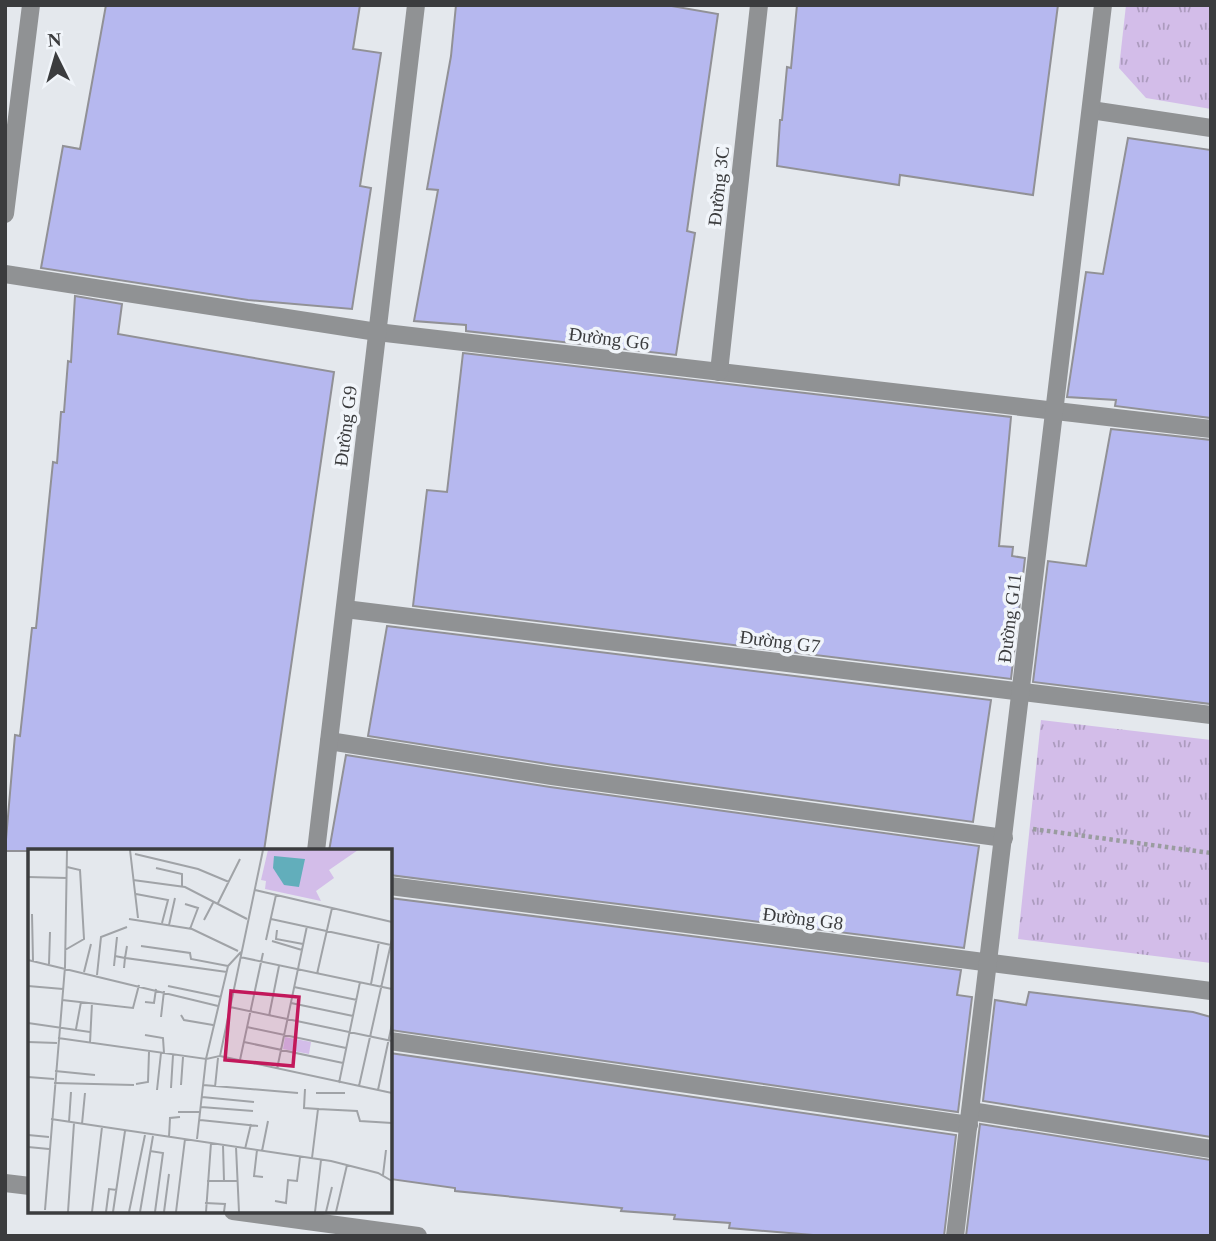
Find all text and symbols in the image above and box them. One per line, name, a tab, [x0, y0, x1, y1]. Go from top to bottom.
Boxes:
north arrow	[21, 21, 91, 91]
text: N	[47, 28, 63, 51]
street label: Đường 3C	[704, 145, 733, 227]
street label: Đường G6	[567, 323, 650, 354]
street label: Đường G9	[330, 385, 361, 468]
street label: Đường G11	[994, 572, 1025, 664]
street label: Đường G7	[738, 626, 821, 657]
inset map	[28, 849, 392, 1213]
street label: Đường G8	[761, 903, 844, 934]

